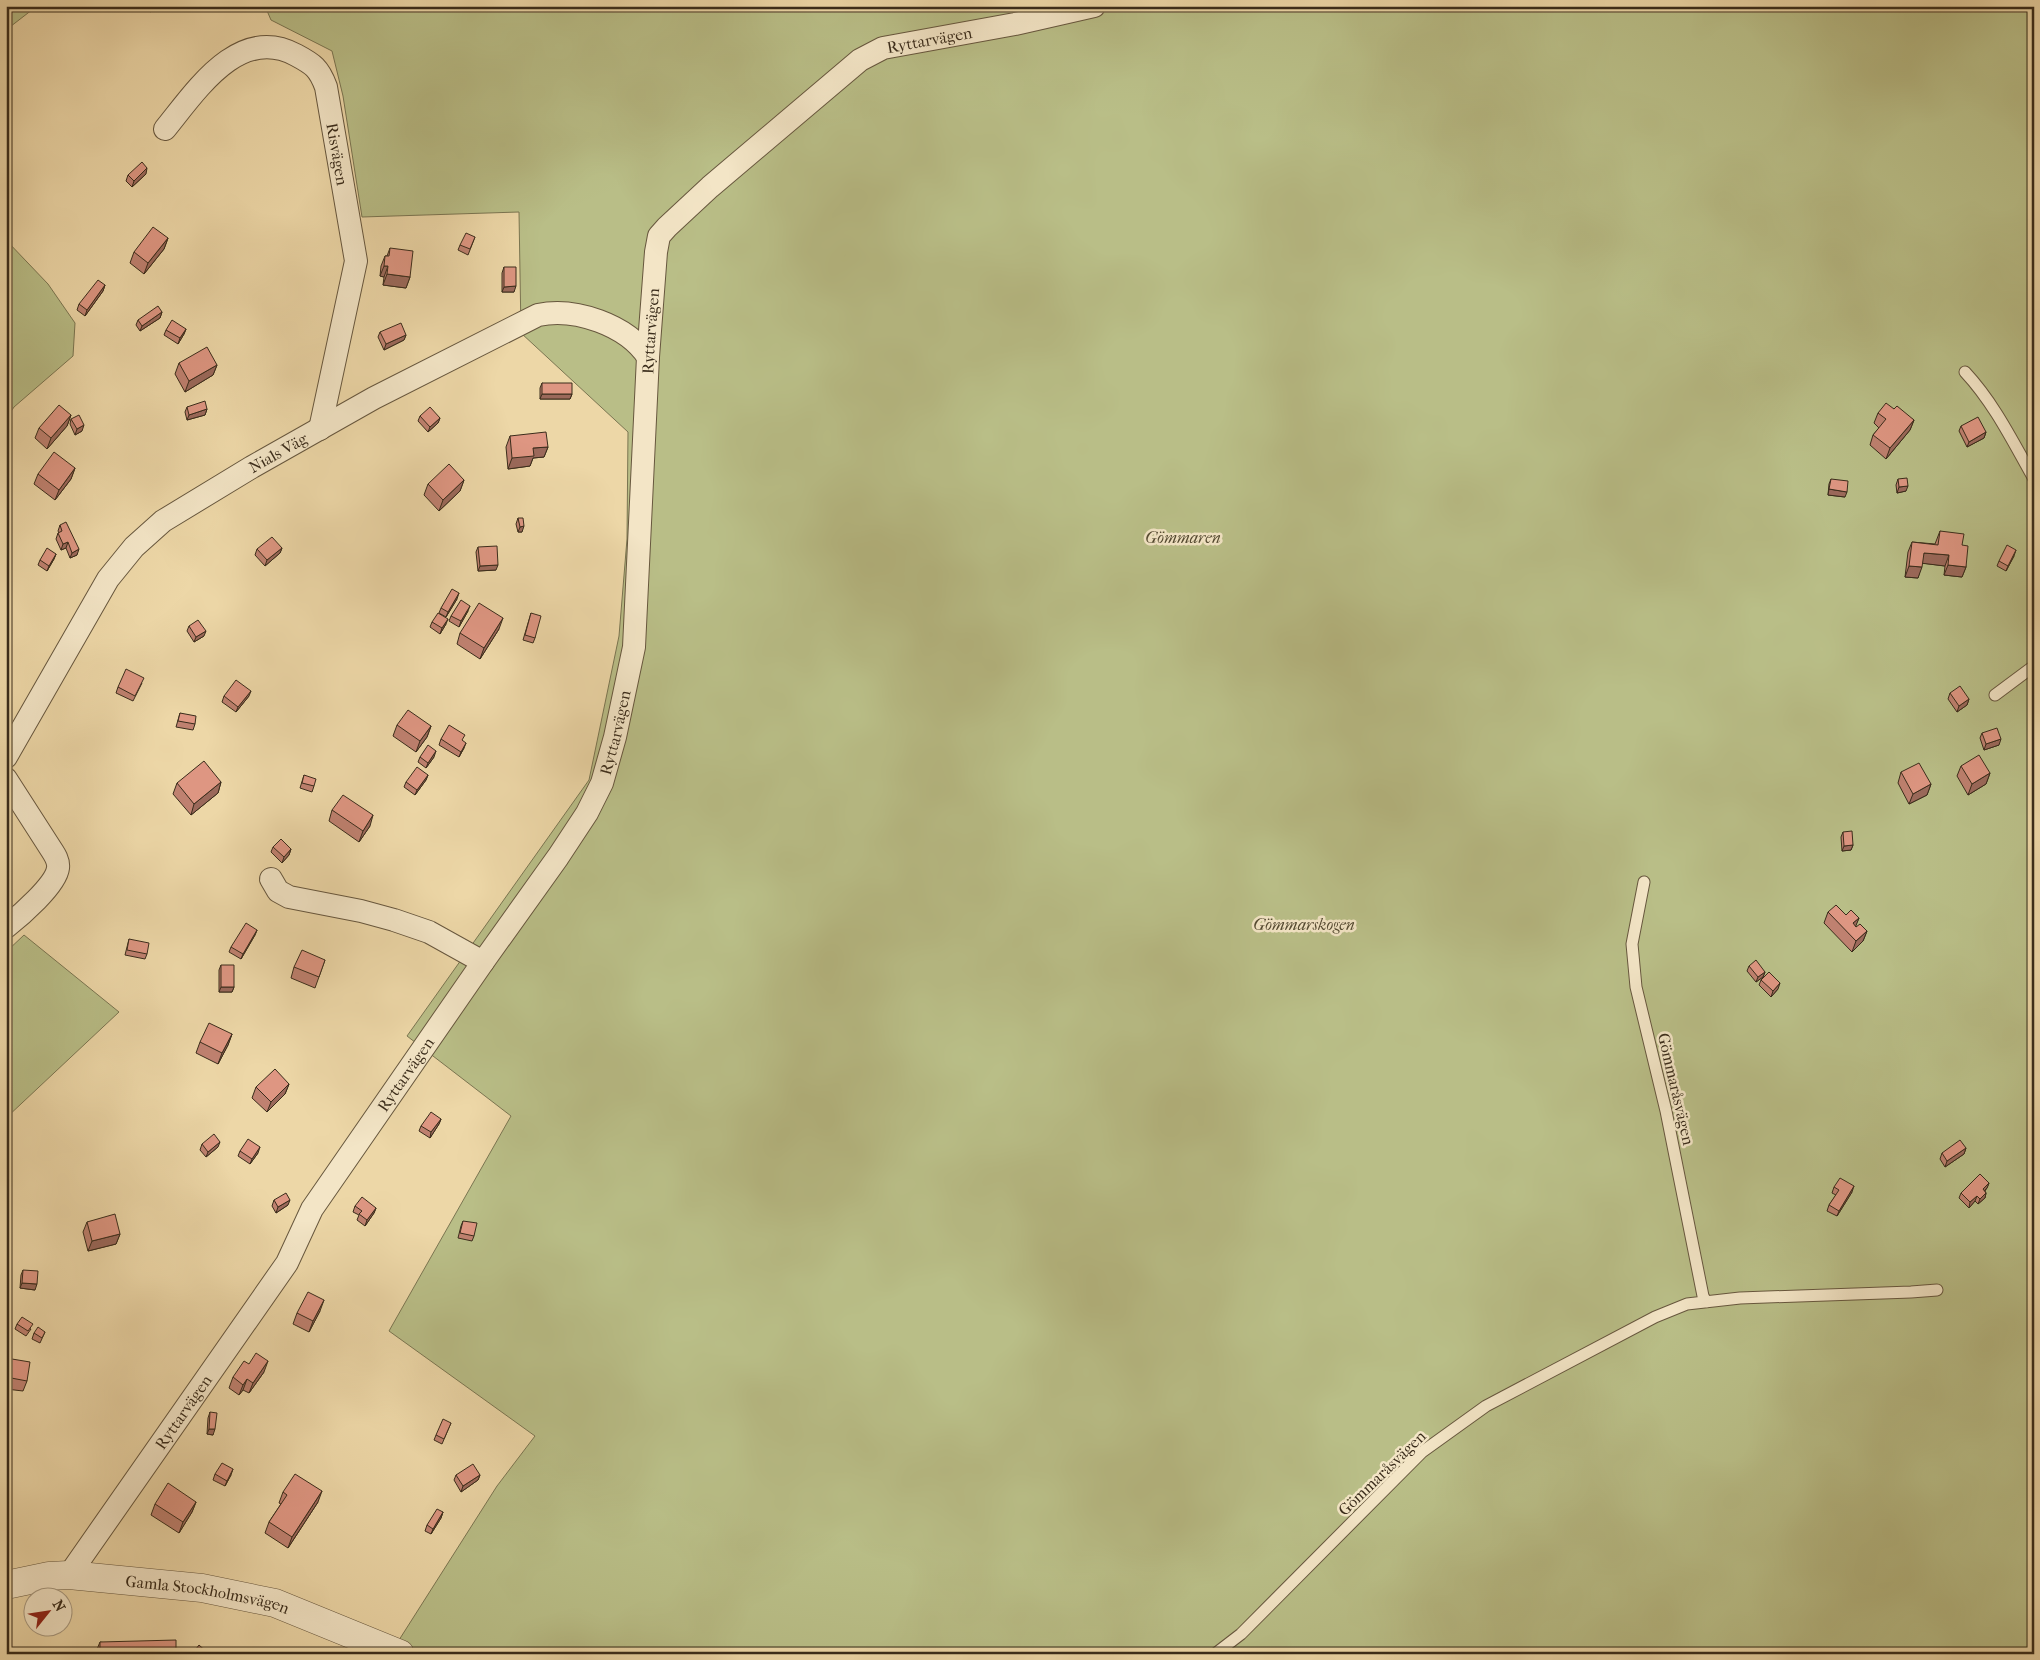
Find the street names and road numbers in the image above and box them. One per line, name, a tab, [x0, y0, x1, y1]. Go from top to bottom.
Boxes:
street label: Ryttarvägen	[885, 22, 974, 57]
street label: Risvägen	[323, 121, 352, 188]
street label: Ryttarvägen	[638, 287, 663, 374]
street label: Nials Väg	[245, 428, 311, 477]
street label: Ryttarvägen	[595, 688, 634, 777]
street label: Gömmaråsvägen	[1654, 1031, 1698, 1148]
street label: Ryttarvägen	[373, 1033, 438, 1115]
street label: Ryttarvägen	[150, 1371, 216, 1453]
street label: Gömmaråsvägen	[1334, 1426, 1430, 1520]
street label: Gamla Stockholmsvägen	[125, 1571, 293, 1618]

